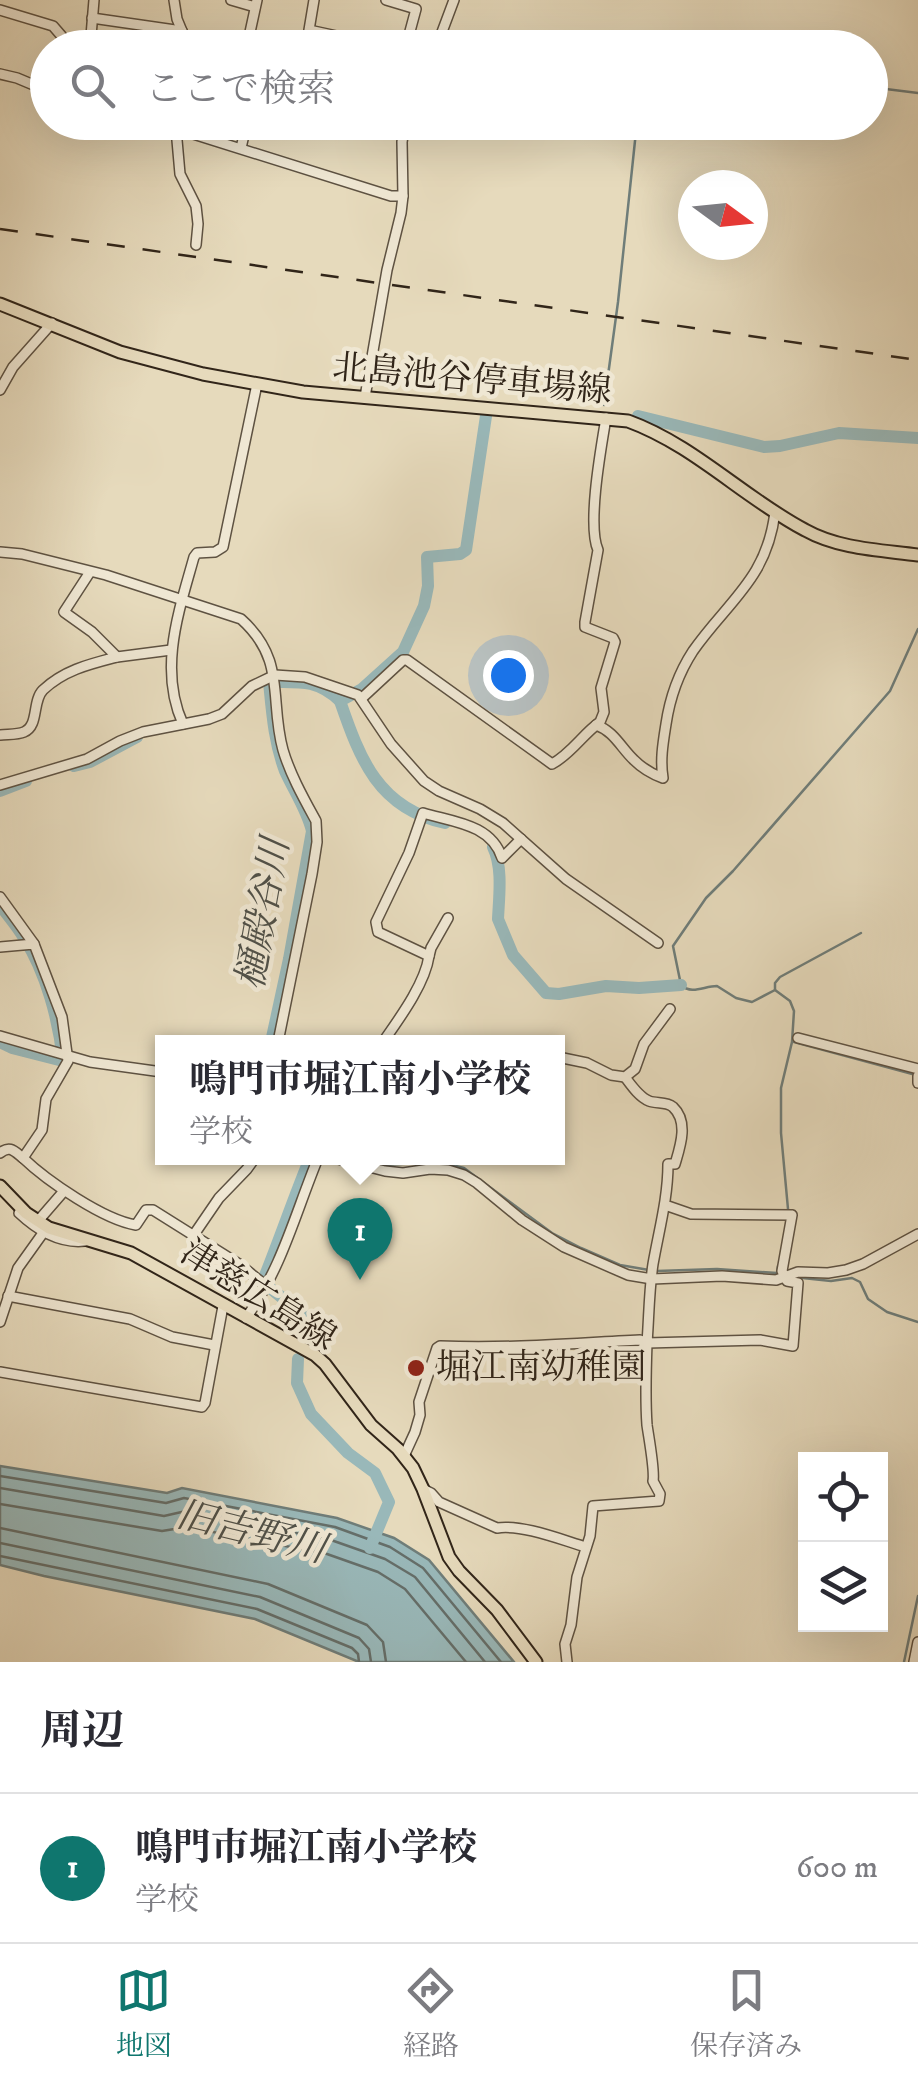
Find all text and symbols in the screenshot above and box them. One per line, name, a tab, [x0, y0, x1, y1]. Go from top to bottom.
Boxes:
search box	[30, 30, 888, 140]
icon: search	[65, 58, 120, 113]
text: ここで検索	[145, 66, 335, 114]
north arrow	[678, 170, 768, 260]
street label: 北島池谷停車場線	[331, 346, 613, 414]
your location	[483, 650, 534, 701]
water label: 樋殿谷川	[227, 831, 302, 993]
popup	[155, 1035, 565, 1165]
text: 鳴門市堀江南小学校	[189, 1057, 531, 1105]
text: 学校	[189, 1113, 253, 1153]
pin: 1	[328, 1198, 392, 1280]
street label: 津慈広島線	[172, 1231, 344, 1361]
place label: 堀江南幼稚園	[436, 1346, 646, 1390]
marker: 堀江南幼稚園	[405, 1357, 427, 1379]
map controls	[798, 1452, 888, 1632]
button: locate	[798, 1452, 888, 1542]
water label: 旧吉野川	[171, 1491, 334, 1576]
button: layers	[798, 1542, 888, 1632]
text: 周辺	[40, 1706, 124, 1758]
text: 鳴門市堀江南小学校	[135, 1825, 477, 1873]
text: 1	[67, 1848, 78, 1888]
text: 600 m	[796, 1848, 878, 1888]
text: 学校	[135, 1881, 199, 1921]
tab: 地図	[116, 1963, 172, 2064]
tab: 経路	[403, 1963, 459, 2064]
tab: 保存済み	[690, 1963, 802, 2064]

